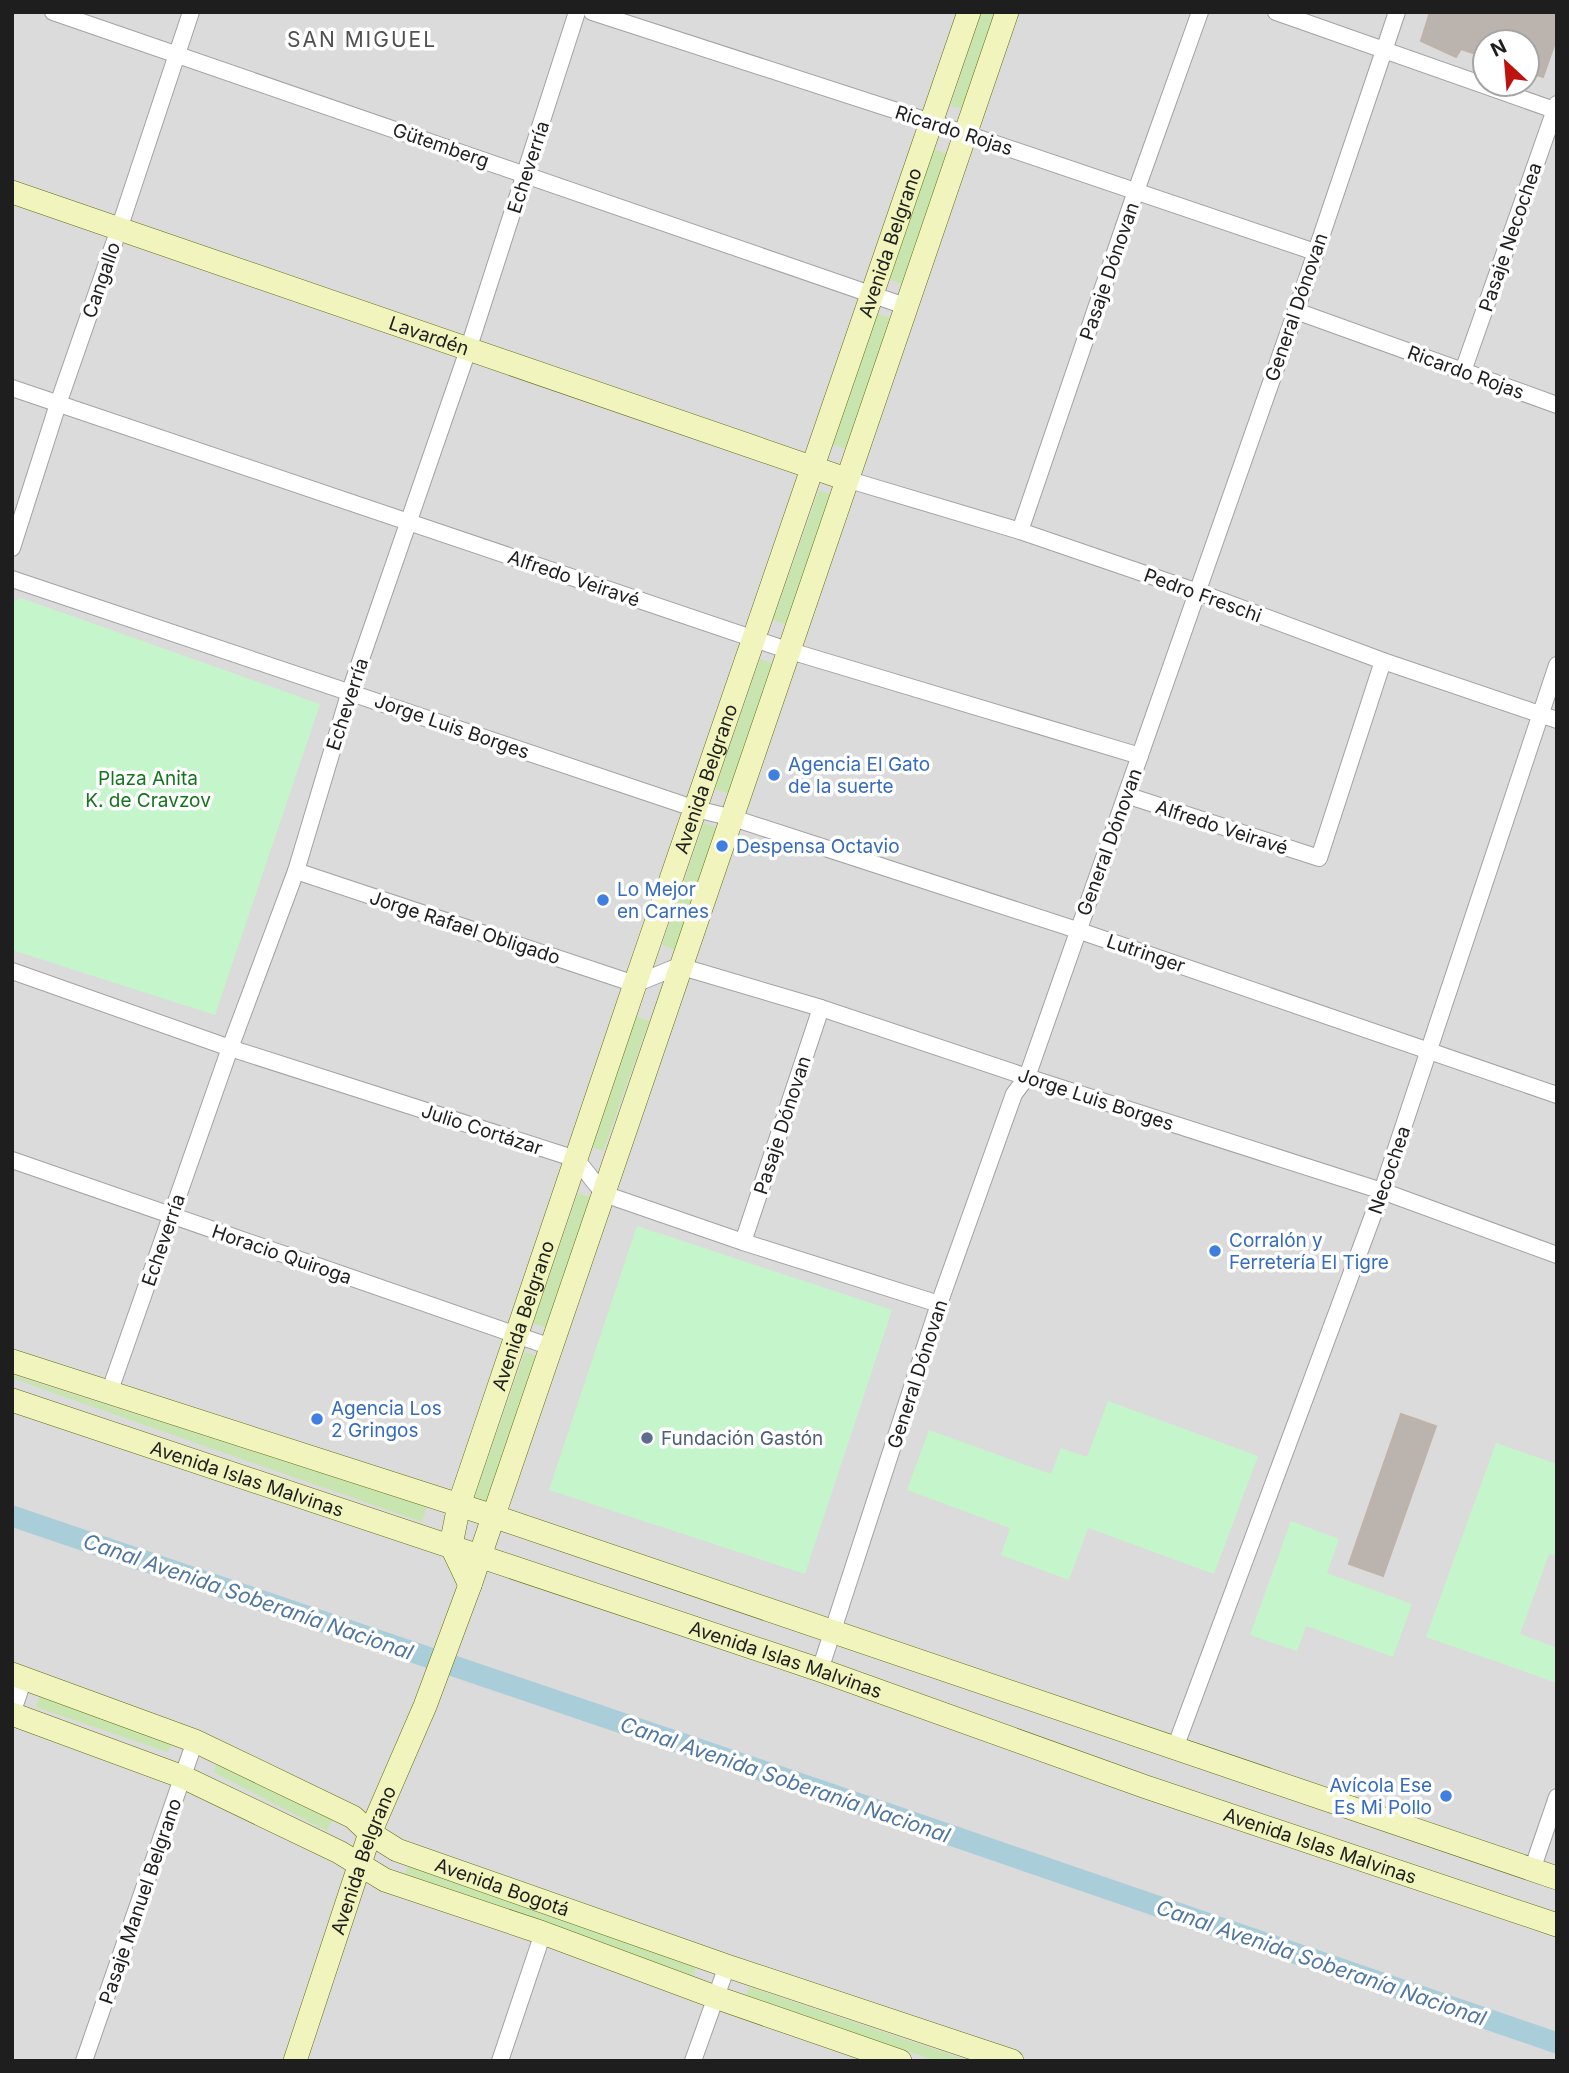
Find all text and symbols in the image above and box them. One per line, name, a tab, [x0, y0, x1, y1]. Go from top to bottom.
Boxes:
district label: SAN MIGUEL	[287, 27, 437, 52]
north arrow	[1471, 28, 1541, 98]
text: N	[1487, 35, 1510, 62]
street label: Ricardo Rojas	[892, 101, 1016, 160]
street label: Gütemberg	[390, 118, 492, 173]
street label: Echeverría	[503, 118, 554, 216]
street label: Pasaje Necochea	[1474, 160, 1547, 315]
street label: Avenida Belgrano	[854, 165, 927, 321]
street label: Pasaje Dónovan	[1075, 199, 1144, 343]
street label: General Dónovan	[1260, 230, 1333, 384]
street label: Cangallo	[78, 239, 125, 321]
street label: Lavardén	[386, 312, 472, 360]
street label: Ricardo Rojas	[1404, 341, 1527, 404]
street label: Alfredo Veiravé	[505, 545, 643, 612]
street label: Pedro Freschi	[1141, 564, 1265, 627]
street label: Echeverría	[322, 655, 373, 753]
street label: Jorge Luis Borges	[371, 689, 532, 764]
street label: Avenida Belgrano	[670, 701, 742, 857]
place label: Agencia El Gato de la suerte	[788, 753, 930, 798]
street label: General Dónovan	[1072, 765, 1147, 919]
park label: Plaza Anita K. de Cravzov	[85, 767, 211, 812]
marker: Agencia El Gato de la suerte	[766, 767, 782, 783]
street label: Alfredo Veiravé	[1153, 795, 1291, 860]
place label: Despensa Octavio	[736, 835, 900, 858]
marker: Despensa Octavio	[714, 838, 730, 854]
place label: Lo Mejor en Carnes	[617, 878, 709, 923]
street label: Jorge Rafael Obligado	[367, 886, 563, 969]
marker: Lo Mejor en Carnes	[595, 892, 611, 908]
street label: Lutringer	[1104, 929, 1188, 978]
street label: Pasaje Dónovan	[749, 1053, 816, 1197]
street label: Jorge Luis Borges	[1015, 1063, 1177, 1136]
street label: Julio Cortázar	[418, 1099, 545, 1160]
street label: Necochea	[1364, 1123, 1415, 1217]
street label: Echeverría	[137, 1191, 190, 1289]
street label: Horacio Quiroga	[209, 1220, 355, 1289]
place label: Corralón y Ferretería El Tigre	[1229, 1229, 1389, 1274]
street label: Avenida Belgrano	[487, 1238, 559, 1394]
marker: Corralón y Ferretería El Tigre	[1207, 1243, 1223, 1259]
street label: General Dónovan	[883, 1297, 952, 1451]
place label: Agencia Los 2 Gringos	[331, 1397, 442, 1442]
marker: Agencia Los 2 Gringos	[309, 1411, 325, 1427]
place label: Fundación Gastón	[661, 1427, 823, 1450]
marker: Fundación Gastón	[639, 1430, 655, 1446]
street label: Avenida Islas Malvinas	[147, 1436, 347, 1522]
water label: Canal Avenida Soberanía Nacional	[80, 1528, 417, 1665]
street label: Avenida Islas Malvinas	[686, 1616, 885, 1703]
water label: Canal Avenida Soberanía Nacional	[617, 1711, 954, 1848]
place label: Avícola Ese Es Mi Pollo	[1330, 1774, 1432, 1819]
street label: Avenida Belgrano	[326, 1782, 401, 1938]
marker: Avícola Ese Es Mi Pollo	[1438, 1788, 1454, 1804]
street label: Pasaje Manuel Belgrano	[94, 1795, 187, 2007]
street label: Avenida Islas Malvinas	[1220, 1803, 1420, 1889]
street label: Avenida Bogotá	[432, 1853, 572, 1922]
water label: Canal Avenida Soberanía Nacional	[1153, 1894, 1490, 2031]

